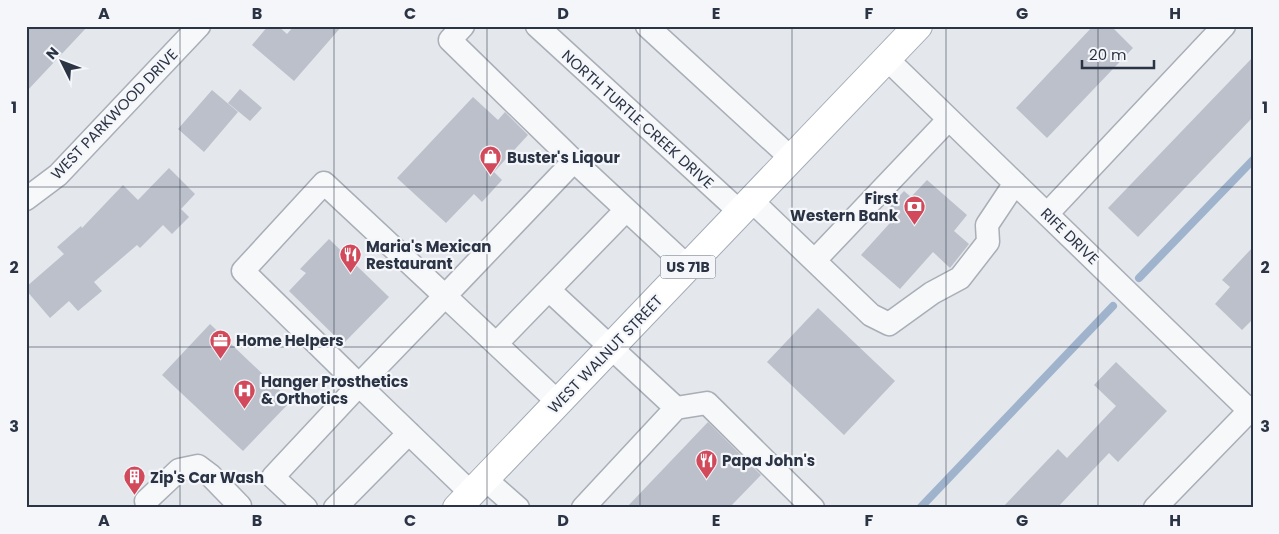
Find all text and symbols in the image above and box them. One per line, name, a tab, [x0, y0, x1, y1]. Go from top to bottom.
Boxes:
text: A	[98, 2, 110, 25]
text: B	[252, 2, 262, 25]
text: C	[404, 2, 416, 25]
text: D	[557, 2, 569, 25]
text: E	[712, 2, 720, 25]
text: F	[865, 2, 874, 25]
text: G	[1016, 2, 1028, 25]
text: H	[1169, 2, 1181, 25]
north arrow	[38, 38, 88, 88]
scale bar	[1082, 38, 1154, 70]
text: N	[41, 43, 63, 64]
street label: WEST PARKWOOD DRIVE	[46, 44, 182, 184]
text: 20 m	[1089, 44, 1127, 65]
street label: NORTH TURTLE CREEK DRIVE	[557, 45, 719, 193]
text: 1	[11, 96, 17, 119]
text: 1	[1262, 96, 1268, 119]
shop icon: Buster's Liqour	[479, 145, 503, 176]
place label: Buster's Liqour	[507, 147, 620, 168]
place label: First Western Bank	[790, 188, 899, 226]
bank icon: First Western Bank	[902, 195, 926, 226]
street label: RIFE DRIVE	[1036, 203, 1104, 269]
place label: Maria's Mexican Restaurant	[366, 236, 491, 274]
restaurant icon: Maria's Mexican Restaurant	[338, 243, 362, 274]
text: 2	[9, 256, 19, 279]
road number: US 71B	[660, 256, 716, 278]
text: 2	[1260, 256, 1270, 279]
street label: WEST WALNUT STREET	[543, 290, 667, 418]
office icon: Home Helpers	[208, 328, 232, 359]
place label: Home Helpers	[236, 330, 344, 351]
place label: Hanger Prosthetics & Orthotics	[261, 371, 408, 409]
hospital icon: Hanger Prosthetics & Orthotics	[233, 378, 257, 409]
text: 3	[9, 415, 19, 438]
text: 3	[1260, 415, 1270, 438]
restaurant icon: Papa John's	[694, 448, 718, 479]
place label: Papa John's	[722, 450, 815, 471]
building icon: Zip's Car Wash	[122, 465, 146, 496]
place label: Zip's Car Wash	[150, 467, 264, 488]
text: A	[98, 509, 110, 532]
text: B	[252, 509, 262, 532]
text: C	[404, 509, 416, 532]
text: D	[557, 509, 569, 532]
text: E	[712, 509, 720, 532]
text: F	[865, 509, 874, 532]
text: G	[1016, 509, 1028, 532]
text: H	[1169, 509, 1181, 532]

